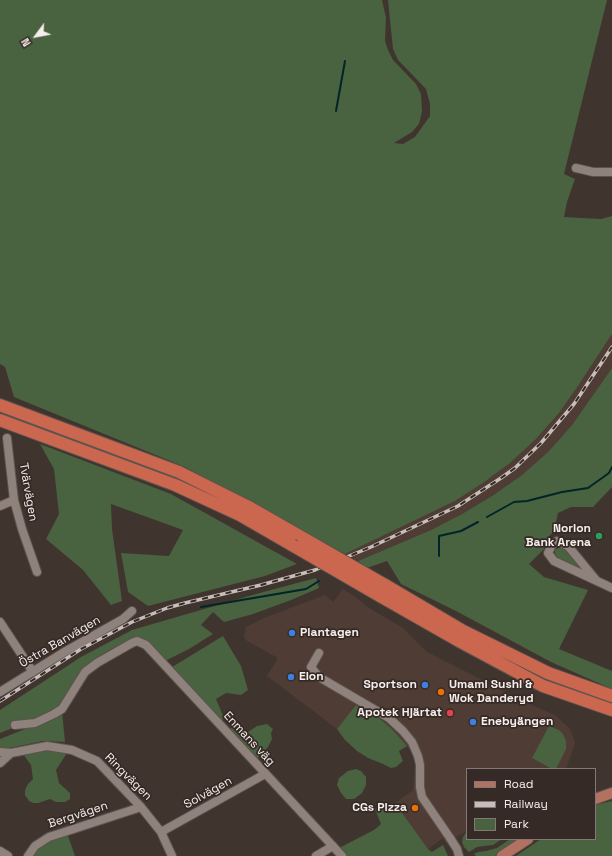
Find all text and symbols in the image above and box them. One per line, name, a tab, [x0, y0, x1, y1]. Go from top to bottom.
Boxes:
north arrow	[16, 16, 56, 56]
text: N	[18, 36, 34, 49]
street label: Tvärvägen	[16, 462, 40, 522]
place label: Norion Bank Arena	[525, 522, 591, 550]
marker: Norion Bank Arena	[594, 531, 604, 541]
street label: Östra Banvägen	[17, 613, 103, 671]
place label: Plantagen	[300, 626, 359, 640]
marker: Plantagen	[287, 628, 297, 638]
place label: Elon	[299, 670, 324, 684]
marker: Elon	[286, 672, 296, 682]
place label: Sportson	[363, 678, 417, 692]
place label: Umami Sushi & Wok Danderyd	[449, 678, 534, 706]
marker: Sportson	[420, 680, 430, 690]
marker: Umami Sushi & Wok Danderyd	[436, 687, 446, 697]
place label: Apotek Hjärtat	[357, 706, 442, 720]
marker: Apotek Hjärtat	[445, 708, 455, 718]
street label: Enmans väg	[220, 709, 278, 769]
place label: Enebyängen	[481, 715, 553, 729]
marker: Enebyängen	[468, 717, 478, 727]
street label: Ringvägen	[101, 750, 155, 804]
legend	[466, 768, 596, 840]
street label: Solvägen	[181, 774, 235, 812]
text: Road	[504, 776, 533, 792]
text: Railway	[504, 796, 548, 812]
street label: Bergvägen	[46, 799, 110, 831]
place label: CGs Pizza	[352, 801, 407, 815]
marker: CGs Pizza	[410, 803, 420, 813]
text: Park	[504, 816, 529, 832]

